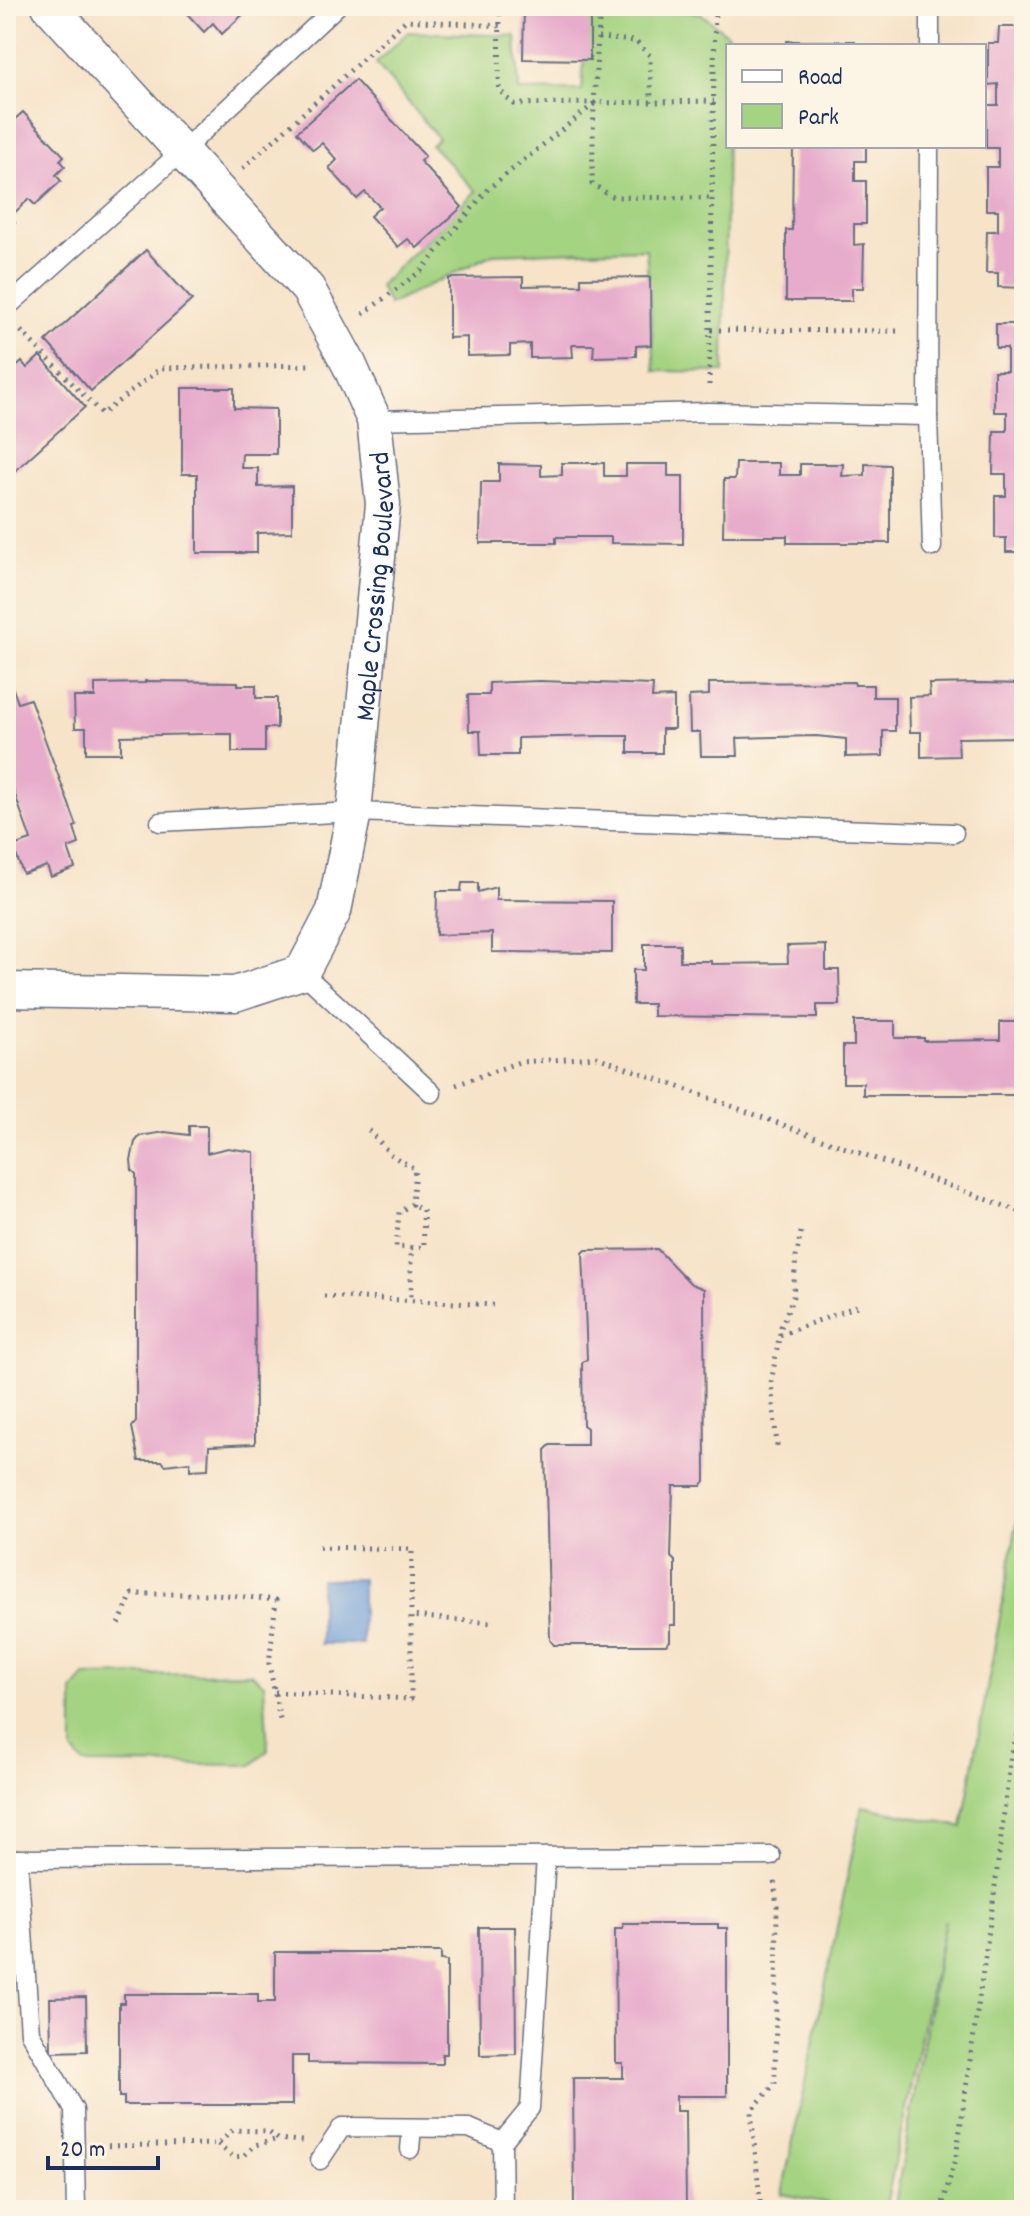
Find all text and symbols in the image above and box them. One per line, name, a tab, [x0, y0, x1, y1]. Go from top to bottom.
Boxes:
legend	[726, 44, 986, 148]
text: Road	[798, 62, 843, 96]
text: Park	[798, 102, 839, 136]
street label: Maple Crossing Boulevard	[348, 449, 408, 723]
scale bar	[48, 2120, 158, 2170]
text: 20 m	[60, 2134, 106, 2168]

